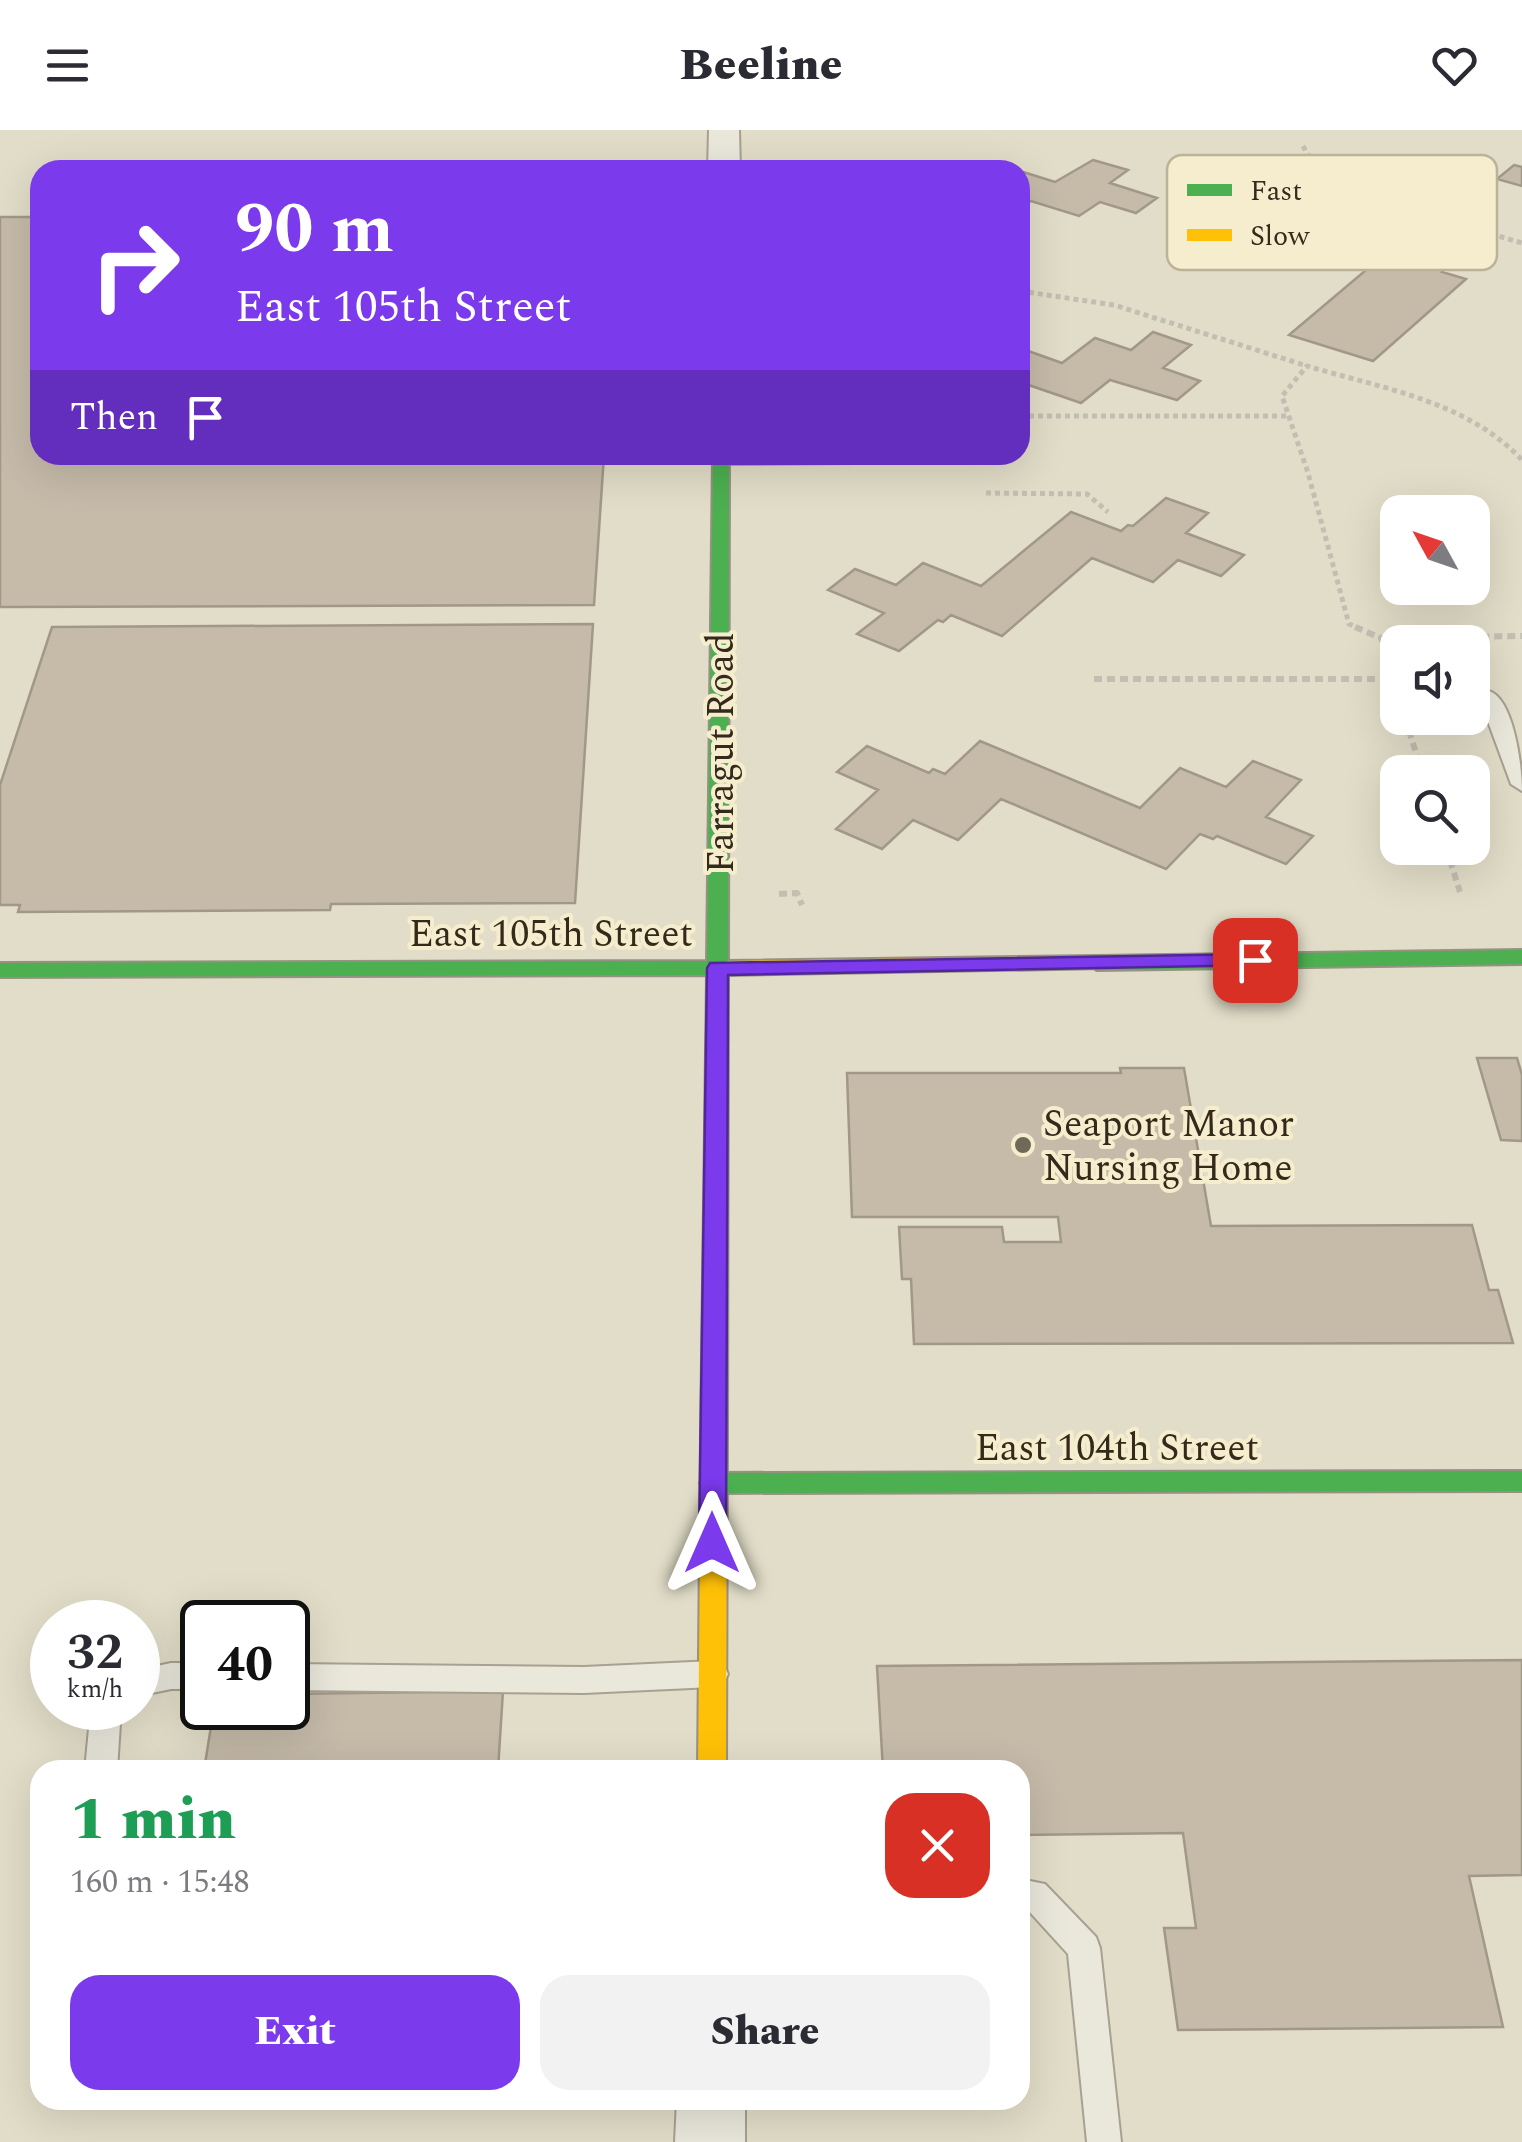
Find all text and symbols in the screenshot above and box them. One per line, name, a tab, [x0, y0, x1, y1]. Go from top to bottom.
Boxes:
text: Beeline	[680, 31, 842, 100]
icon: menu	[40, 38, 95, 93]
icon: heart	[1427, 38, 1482, 93]
legend	[1167, 155, 1497, 270]
text: Fast	[1250, 170, 1302, 213]
text: 90 m	[235, 177, 394, 283]
icon: right	[70, 200, 200, 330]
text: Slow	[1250, 215, 1310, 258]
text: East 105th Street	[235, 273, 571, 342]
text: Then	[70, 389, 158, 447]
icon: arrive	[178, 390, 233, 445]
north arrow	[1380, 495, 1490, 605]
map controls	[1380, 495, 1490, 865]
button: sound	[1380, 625, 1490, 735]
street label: Farragut Road	[693, 633, 751, 873]
button: search	[1380, 755, 1490, 865]
street label: East 105th Street	[409, 906, 693, 964]
pin	[1213, 918, 1298, 1003]
icon: arrive	[1228, 933, 1283, 988]
place label: Seaport Manor Nursing Home	[1043, 1096, 1294, 1198]
marker: Seaport Manor Nursing Home	[1012, 1134, 1034, 1156]
street label: East 104th Street	[975, 1420, 1259, 1478]
position arrow	[660, 1491, 764, 1595]
speed limit sign: 40	[180, 1600, 310, 1730]
text: 32	[67, 1615, 123, 1691]
text: km/h	[67, 1671, 123, 1709]
text: 1 min	[70, 1774, 236, 1866]
button: close	[885, 1793, 990, 1898]
text: 160 m · 15:48	[70, 1858, 250, 1907]
button: Exit	[70, 1975, 520, 2090]
button: Share	[540, 1975, 990, 2090]

